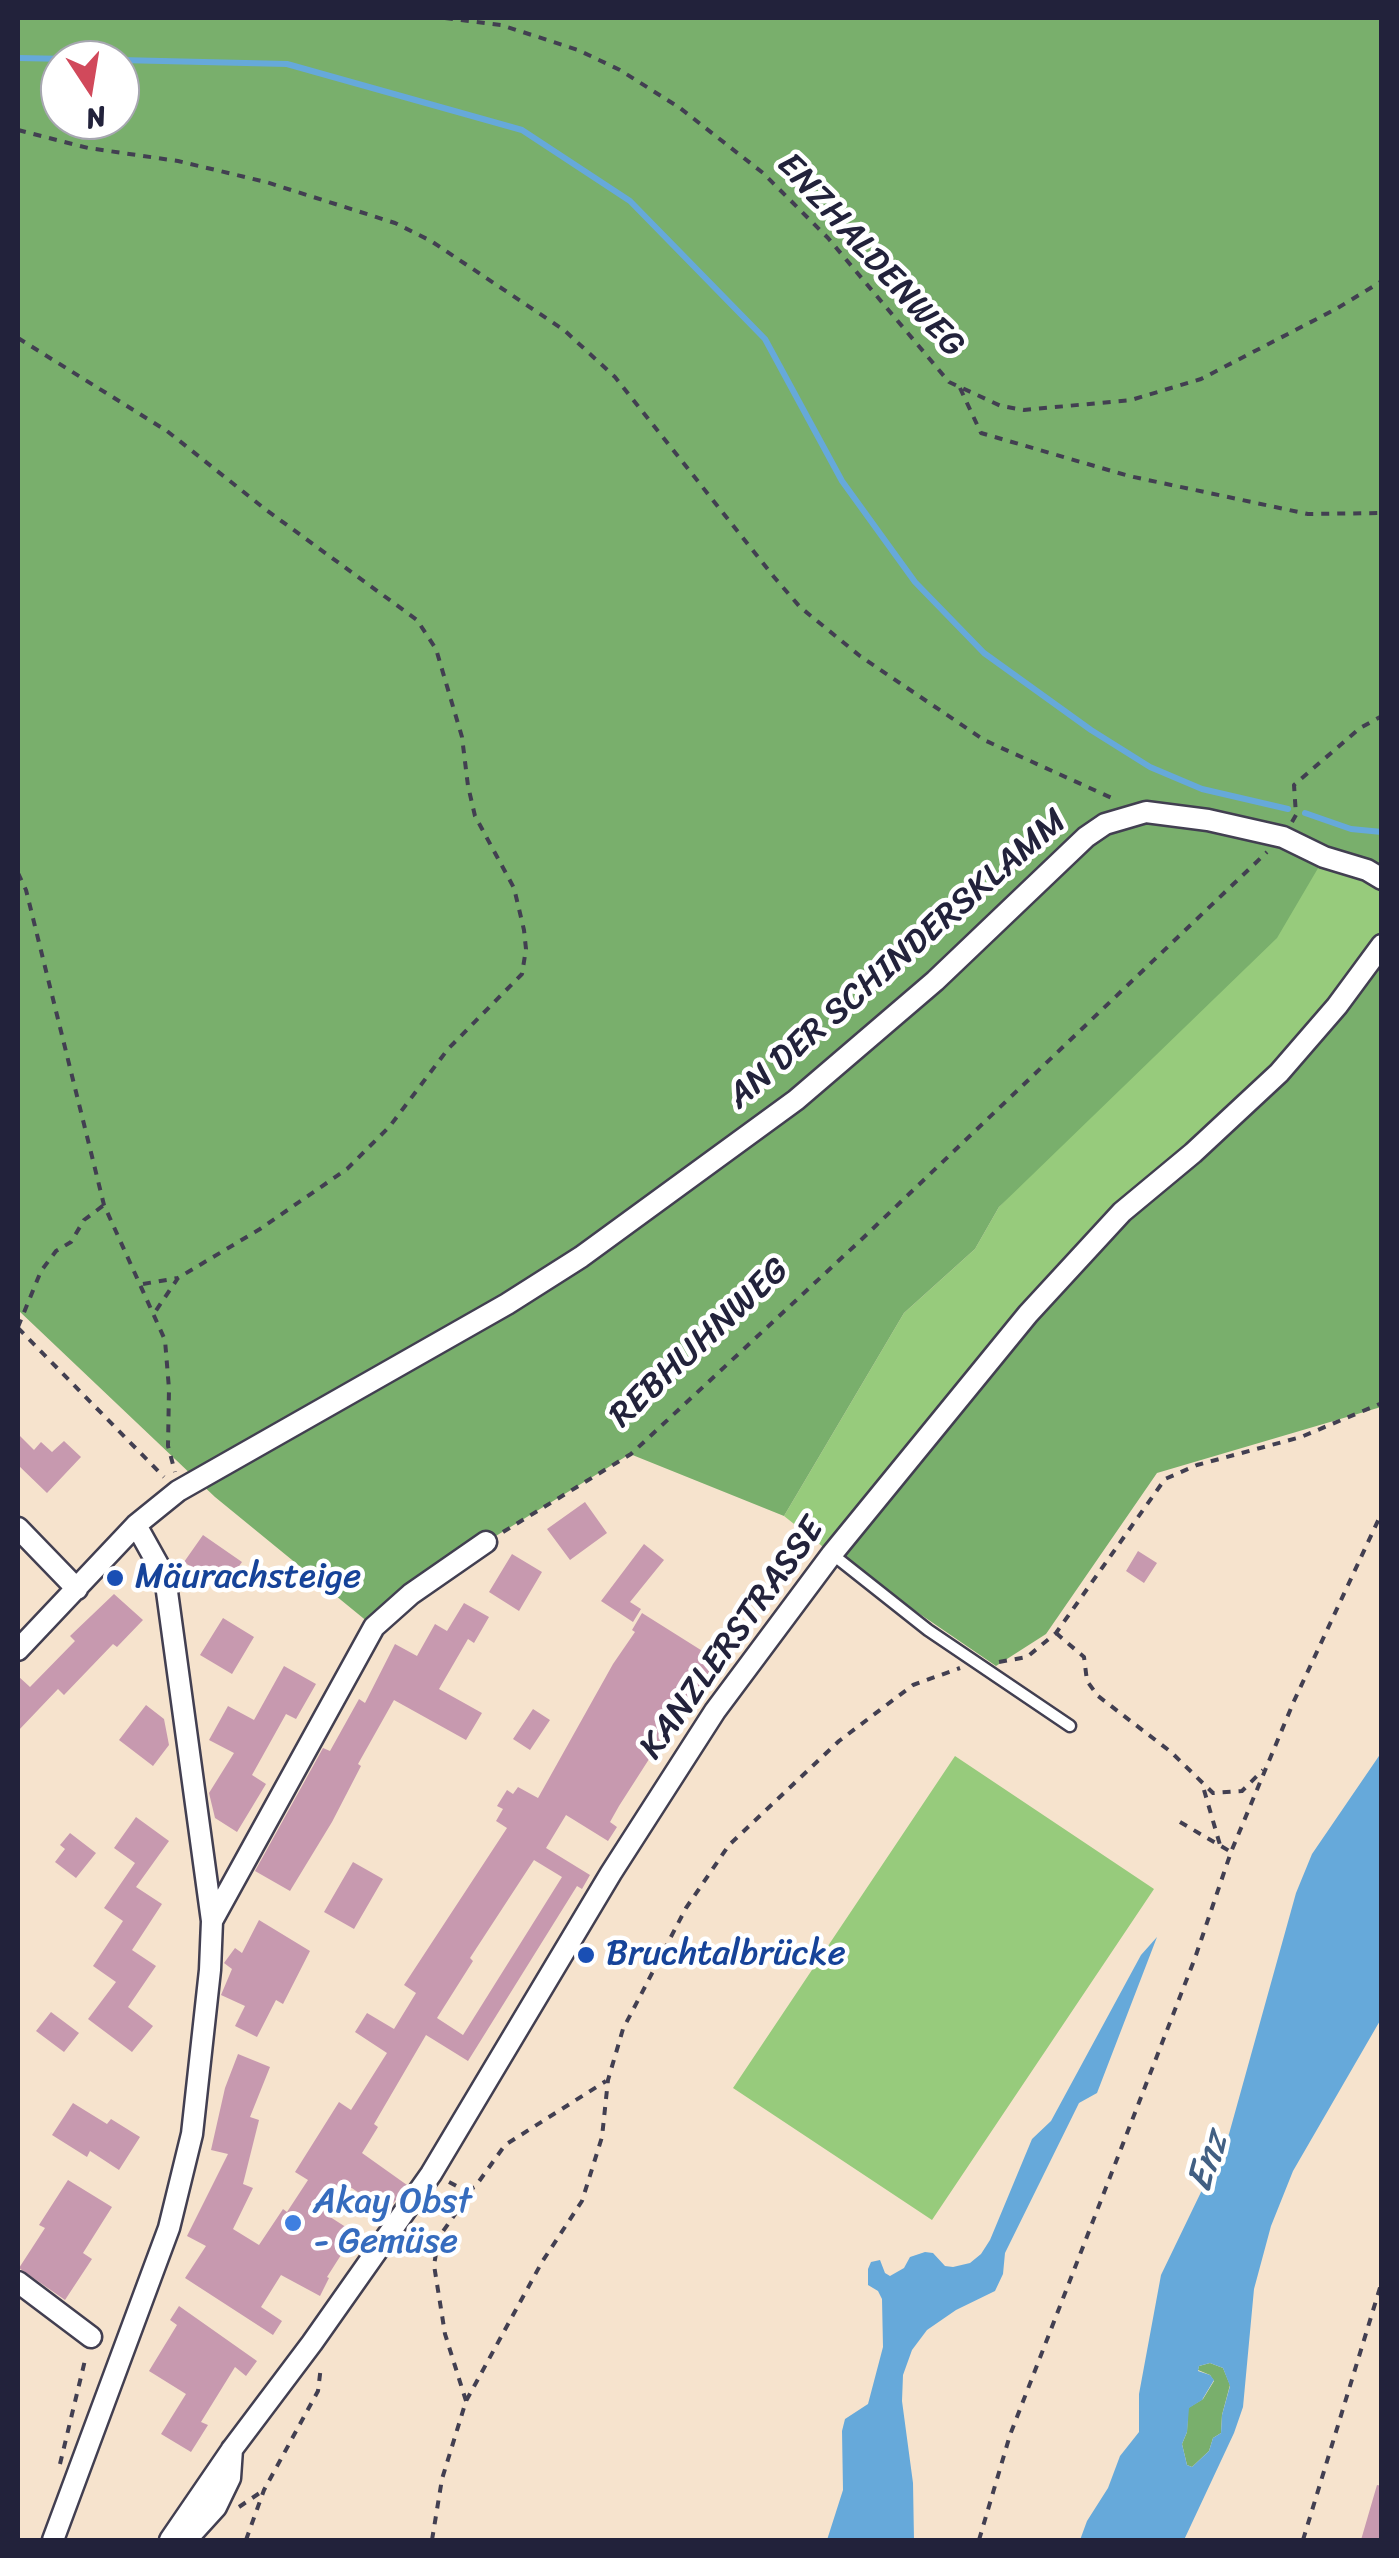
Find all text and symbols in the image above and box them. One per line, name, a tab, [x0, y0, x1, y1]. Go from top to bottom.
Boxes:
north arrow	[40, 40, 140, 140]
text: N	[81, 92, 111, 144]
street label: ENZHALDENWEG	[767, 145, 973, 367]
street label: AN DER SCHINDERSKLAMM	[720, 801, 1076, 1119]
street label: REBHUHNWEG	[602, 1250, 798, 1438]
street label: KANZLERSTRASSE	[631, 1510, 835, 1768]
place label: Mäurachsteige	[135, 1557, 361, 1599]
marker: Mäurachsteige	[104, 1567, 126, 1589]
place label: Bruchtalbrücke	[606, 1934, 846, 1976]
marker: Bruchtalbrücke	[575, 1944, 597, 1966]
water label: Enz	[1178, 2126, 1240, 2198]
place label: Akay Obst - Gemüse	[313, 2182, 471, 2264]
marker: Akay Obst - Gemüse	[282, 2212, 304, 2234]

